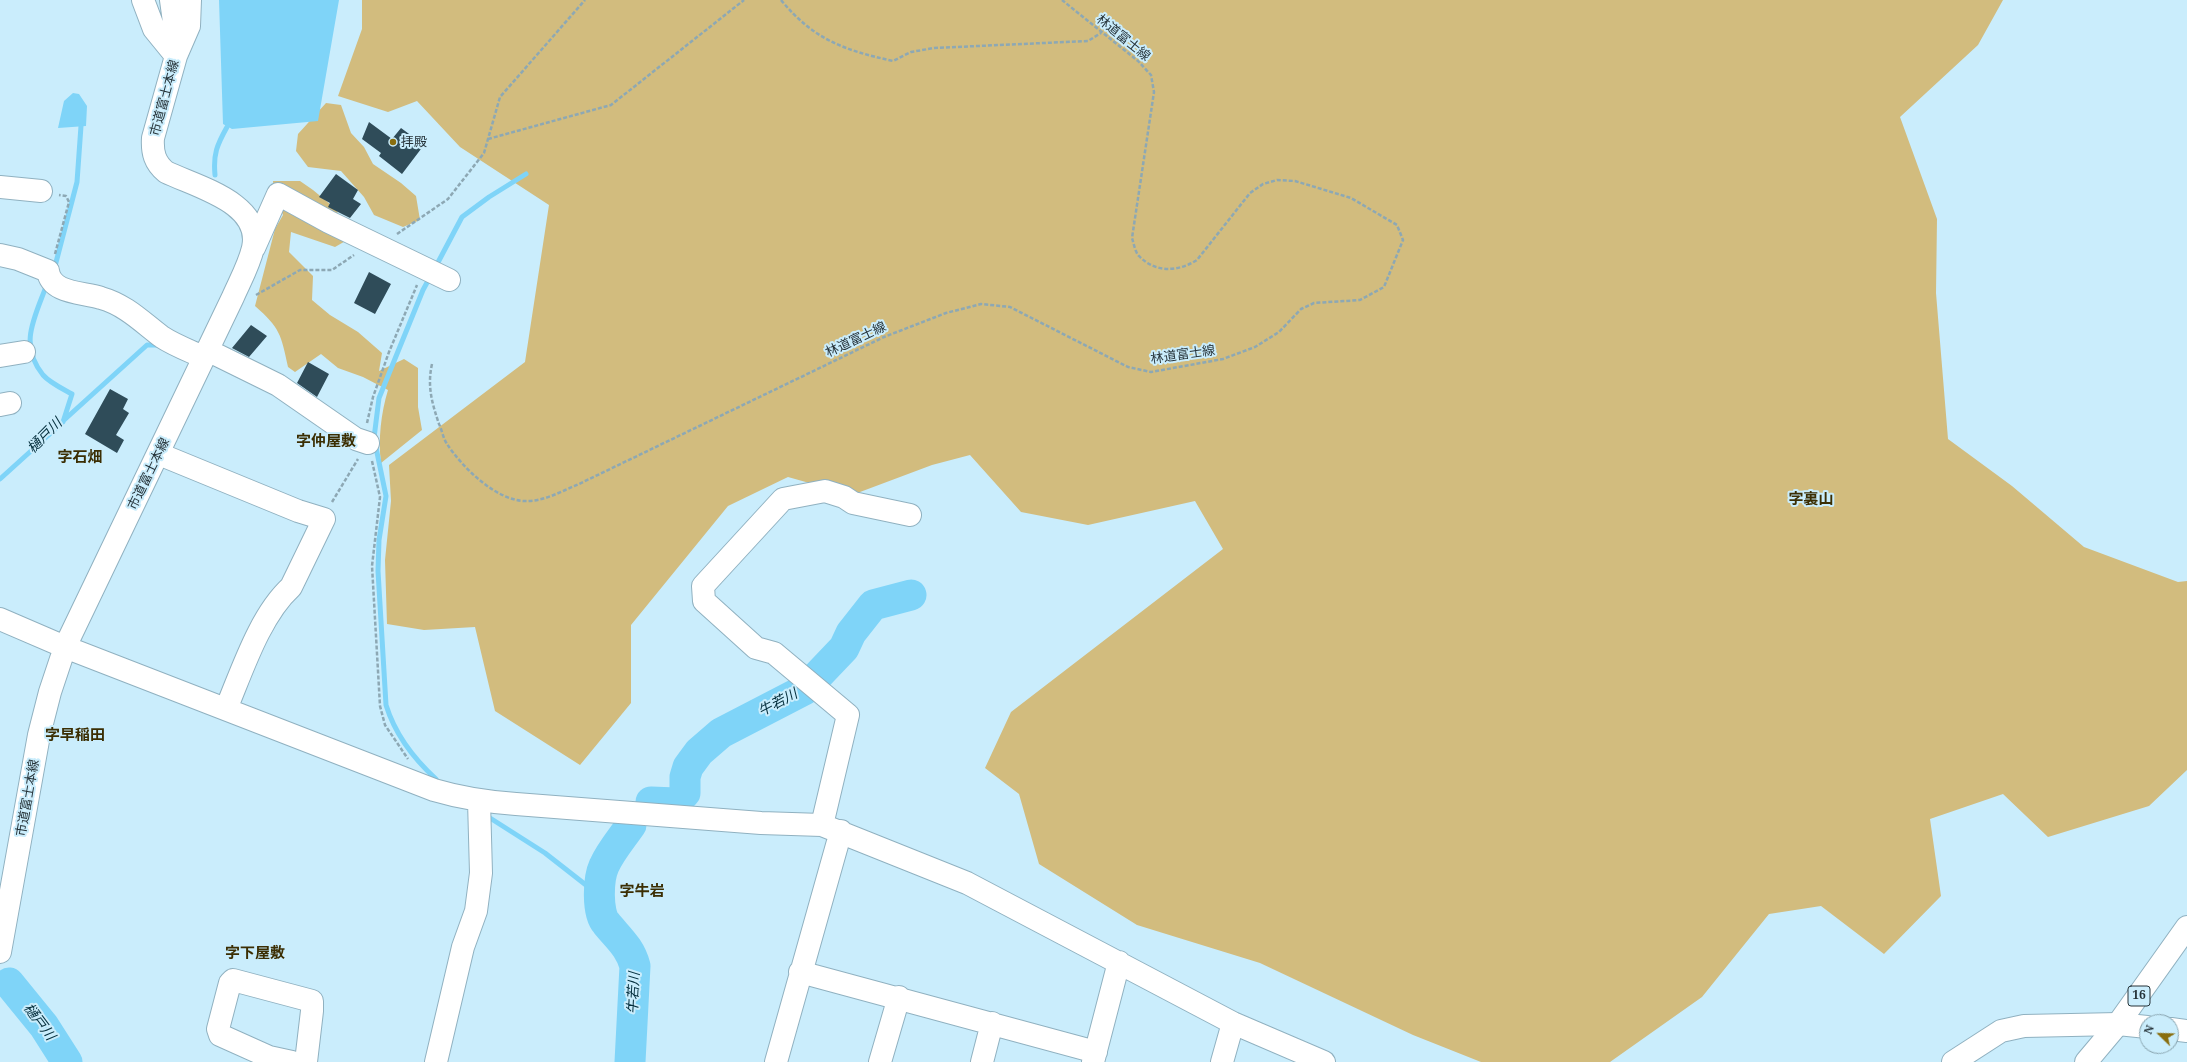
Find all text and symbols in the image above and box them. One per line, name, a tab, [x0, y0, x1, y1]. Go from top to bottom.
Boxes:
street label: 林道富士線	[1093, 11, 1153, 65]
street label: 市道富士本線	[147, 58, 183, 138]
place label: 拝殿	[401, 134, 427, 150]
marker: 拝殿	[388, 137, 398, 147]
street label: 林道富士線	[823, 319, 889, 361]
street label: 林道富士線	[1150, 343, 1216, 367]
water label: 樋戸川	[24, 415, 66, 457]
district label: 字仲屋敷	[296, 433, 356, 451]
street label: 市道富士本線	[125, 436, 173, 512]
district label: 字石畑	[58, 449, 102, 467]
district label: 字裏山	[1789, 491, 1833, 509]
water label: 牛若川	[756, 686, 800, 720]
district label: 字早稲田	[45, 727, 105, 745]
street label: 市道富士本線	[14, 758, 42, 838]
district label: 字牛岩	[620, 883, 664, 901]
district label: 字下屋敷	[225, 945, 285, 963]
water label: 牛若川	[625, 972, 643, 1014]
road number: 16	[2128, 986, 2150, 1006]
water label: 樋戸川	[20, 1000, 58, 1044]
north arrow	[2139, 1014, 2179, 1054]
text: N	[2140, 1023, 2157, 1036]

